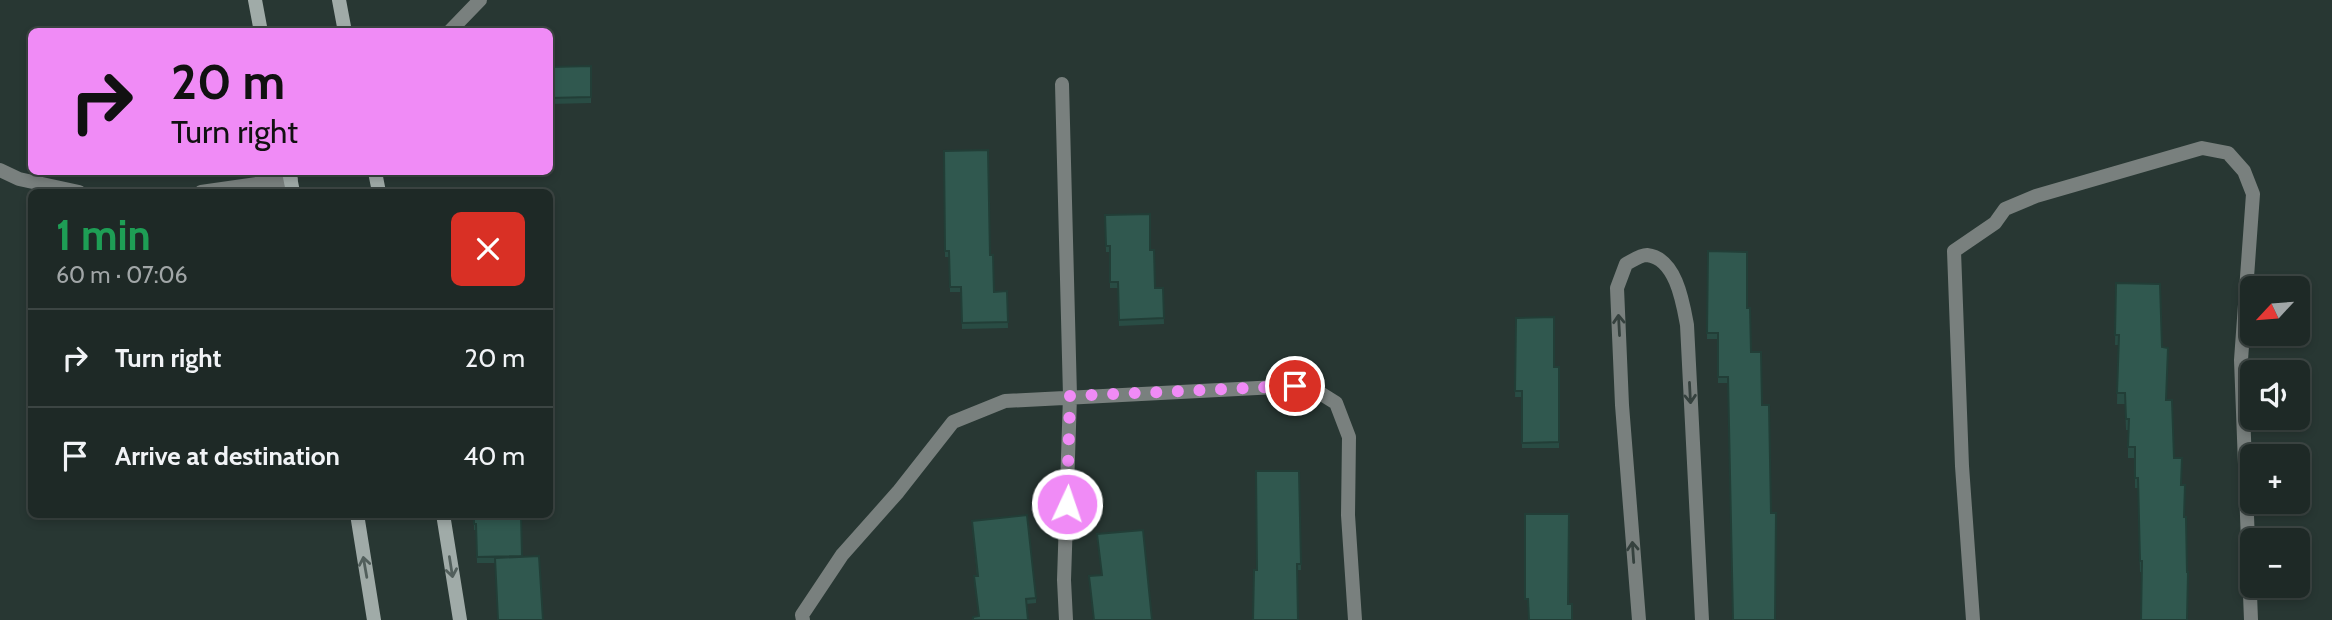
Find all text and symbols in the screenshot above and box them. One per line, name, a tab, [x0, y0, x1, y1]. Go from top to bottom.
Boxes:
text: 20 m	[171, 52, 285, 111]
icon: right	[56, 56, 147, 147]
text: Turn right	[171, 112, 298, 151]
text: 1 min	[56, 209, 151, 261]
button: close	[451, 212, 525, 286]
text: 60 m · 07:06	[56, 261, 188, 289]
north arrow	[2240, 276, 2310, 346]
map controls	[2240, 276, 2310, 598]
one-way arrow	[1612, 314, 1625, 337]
icon: right	[56, 339, 94, 377]
text: Turn right	[115, 342, 221, 374]
text: 20 m	[465, 342, 525, 374]
pin	[1265, 356, 1325, 416]
button: sound	[2240, 360, 2310, 430]
icon: arrive	[1276, 367, 1314, 405]
one-way arrow	[1684, 382, 1697, 405]
icon: arrive	[56, 437, 94, 475]
text: Arrive at destination	[115, 440, 340, 472]
text: 40 m	[463, 440, 525, 472]
button: +	[2240, 444, 2310, 514]
position arrow	[1030, 467, 1104, 541]
button: −	[2240, 528, 2310, 598]
one-way arrow	[1627, 541, 1640, 564]
one-way arrow	[445, 555, 458, 578]
one-way arrow	[358, 556, 371, 579]

